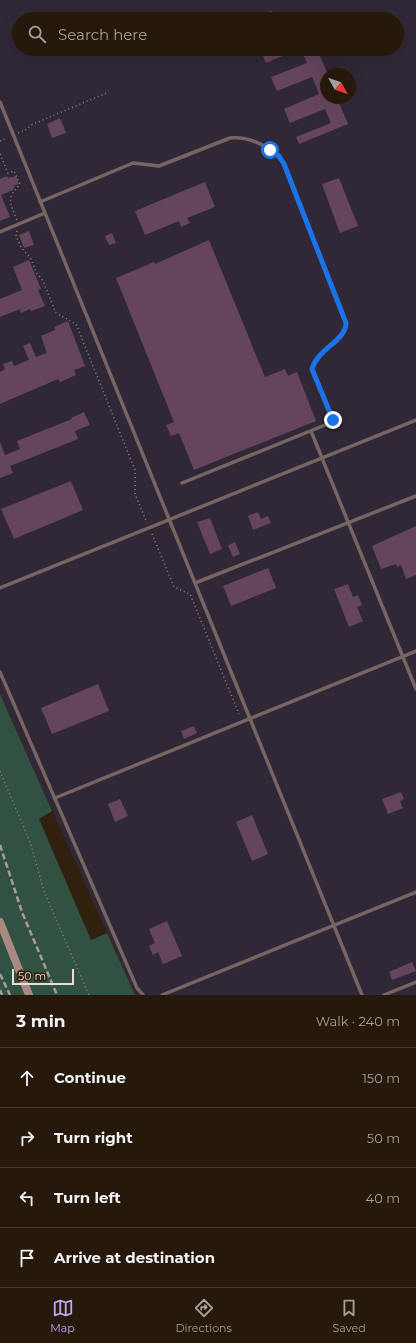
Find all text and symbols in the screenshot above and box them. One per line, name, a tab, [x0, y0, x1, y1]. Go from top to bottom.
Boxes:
search box	[12, 12, 404, 56]
icon: search	[26, 23, 48, 45]
text: Search here	[58, 25, 147, 44]
north arrow	[320, 68, 356, 104]
route start	[261, 141, 279, 159]
route end	[324, 411, 342, 429]
scale bar	[12, 967, 74, 986]
text: 50 m	[18, 969, 46, 983]
text: 3 min	[16, 1011, 66, 1031]
text: Walk · 240 m	[316, 1013, 400, 1029]
icon: ahead	[16, 1067, 38, 1089]
text: Continue	[54, 1068, 126, 1087]
text: 150 m	[362, 1070, 400, 1086]
icon: right	[16, 1127, 38, 1149]
text: Turn right	[54, 1128, 133, 1147]
text: 50 m	[367, 1130, 400, 1146]
icon: left	[16, 1187, 38, 1209]
text: Turn left	[54, 1188, 121, 1207]
text: 40 m	[366, 1190, 400, 1206]
icon: arrive	[16, 1247, 38, 1269]
text: Arrive at destination	[54, 1248, 215, 1267]
tab: Map	[50, 1297, 75, 1335]
tab: Directions	[176, 1297, 232, 1335]
tab: Saved	[333, 1297, 366, 1335]

